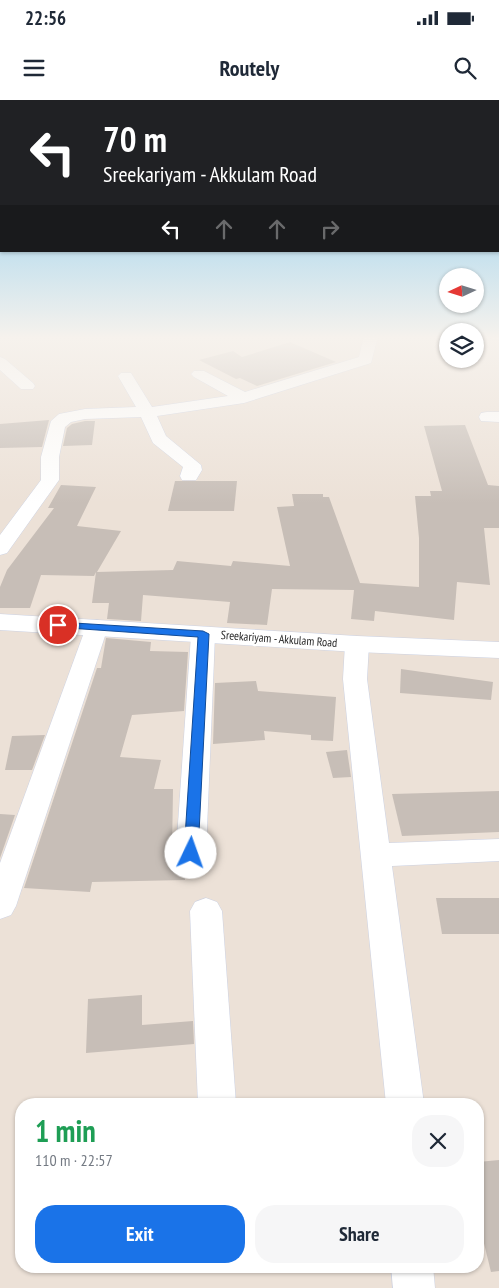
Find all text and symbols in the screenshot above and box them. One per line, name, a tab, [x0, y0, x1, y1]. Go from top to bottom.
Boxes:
text: 22:56	[25, 6, 66, 30]
icon: menu	[20, 54, 48, 82]
text: Routely	[220, 54, 279, 82]
icon: search	[451, 54, 479, 82]
text: 70 m	[103, 116, 167, 162]
icon: left	[20, 120, 85, 185]
text: Sreekariyam - Akkulam Road	[103, 160, 317, 188]
icon: left	[157, 215, 185, 243]
icon: ahead	[210, 215, 238, 243]
icon: ahead	[263, 215, 291, 243]
icon: right	[316, 215, 344, 243]
north arrow	[439, 268, 484, 312]
map controls	[439, 268, 484, 368]
button: layers	[439, 323, 484, 368]
pin	[37, 604, 79, 646]
icon: arrive	[44, 611, 72, 639]
street label: Sreekariyam - Akkulam Road	[220, 627, 338, 650]
position arrow	[164, 826, 216, 878]
text: 1 min	[35, 1111, 96, 1150]
button: close	[412, 1115, 464, 1167]
text: 110 m · 22:57	[35, 1150, 113, 1170]
button: Exit	[35, 1205, 245, 1263]
button: Share	[255, 1205, 464, 1263]

